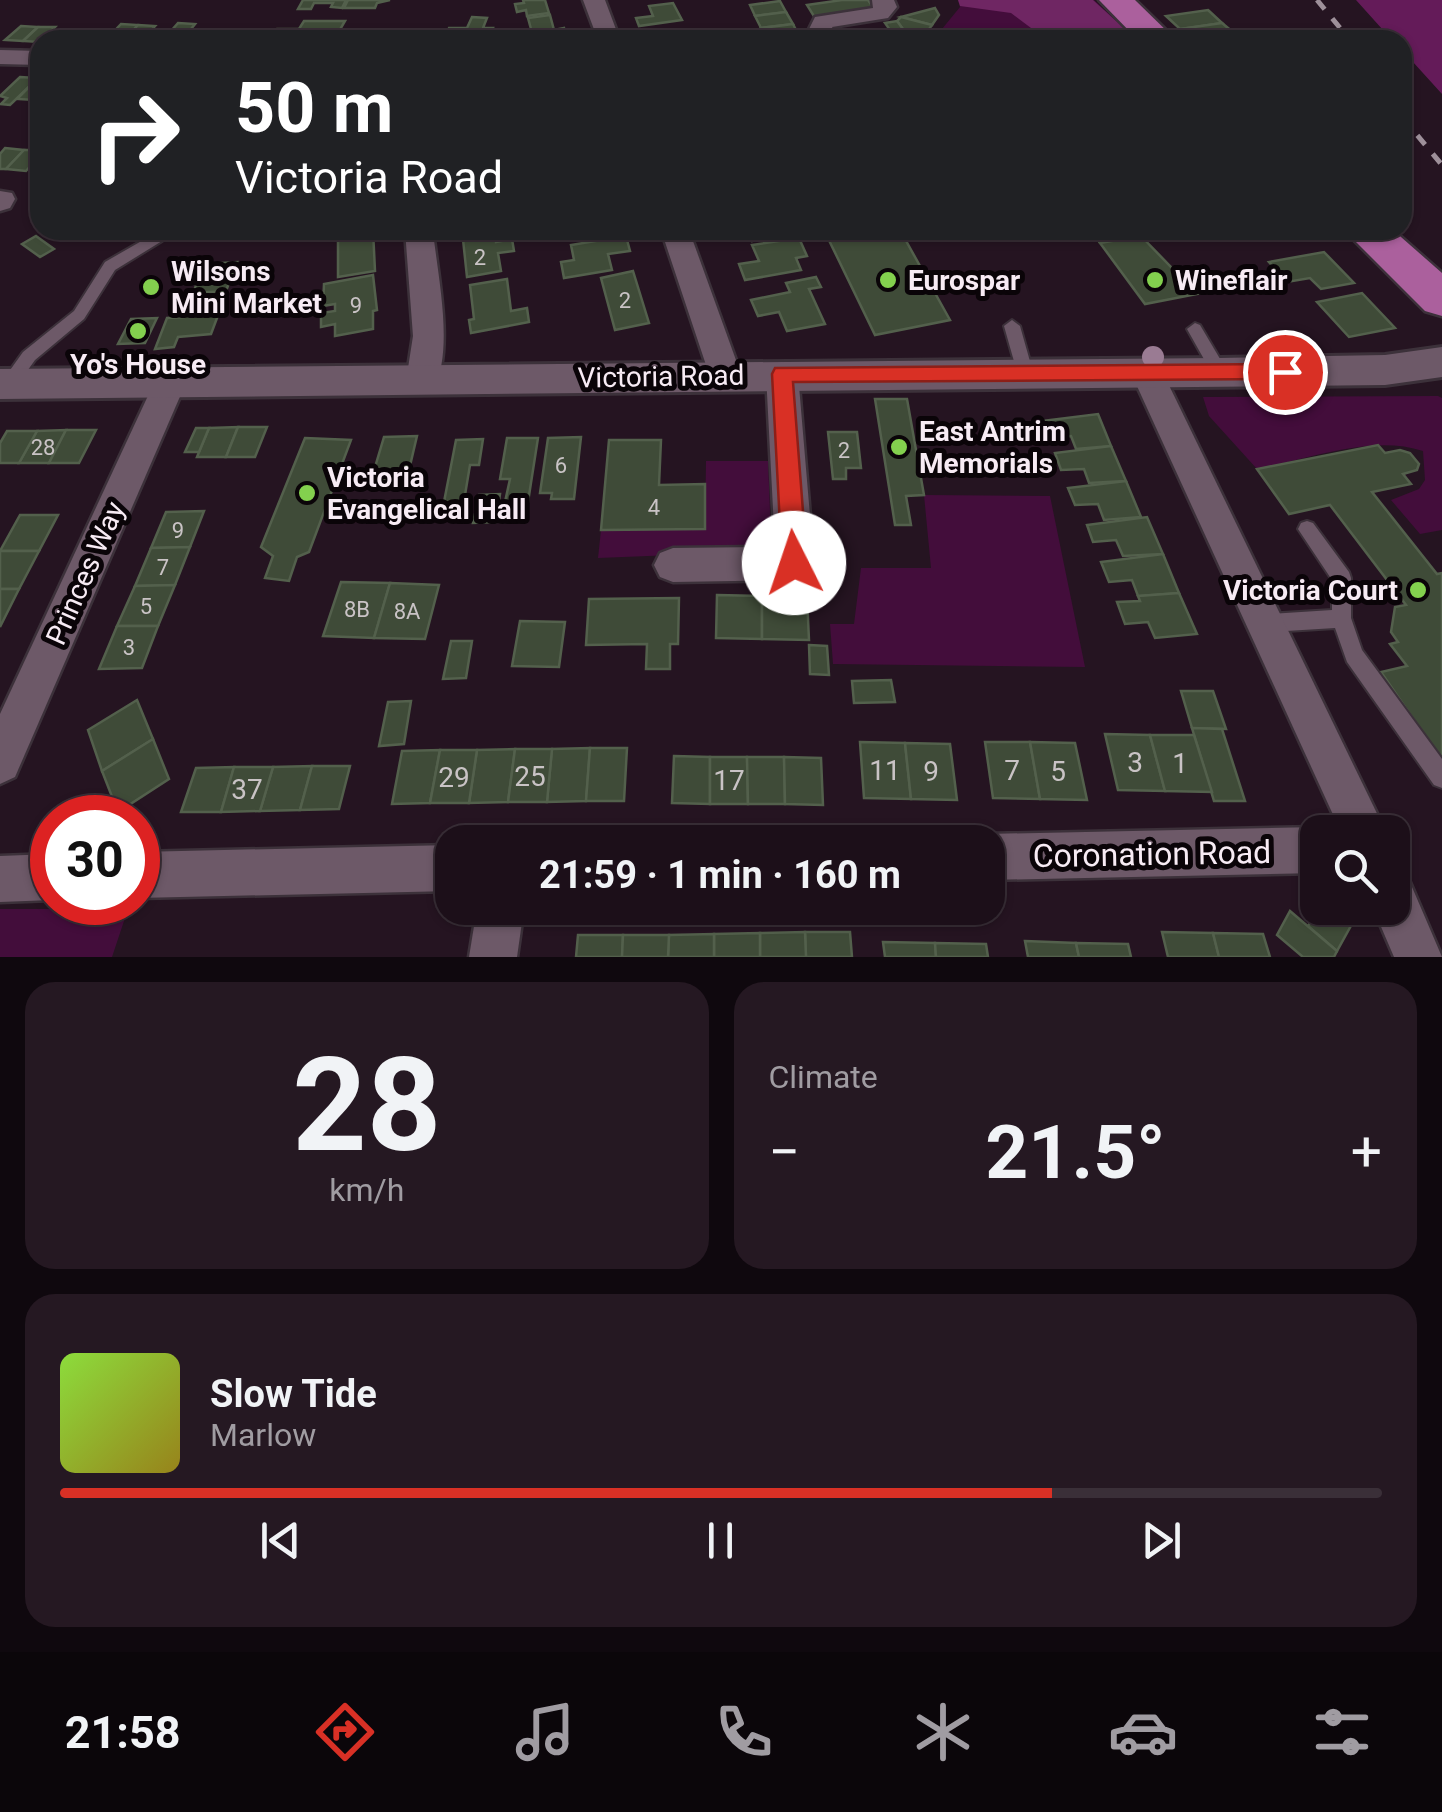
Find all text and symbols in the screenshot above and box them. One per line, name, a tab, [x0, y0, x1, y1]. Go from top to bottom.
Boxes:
text: 50 m	[235, 67, 393, 149]
icon: right	[70, 70, 200, 200]
text: Victoria Road	[235, 151, 503, 204]
house number: 2	[474, 245, 486, 270]
place label: Wilsons Mini Market	[171, 255, 322, 320]
place label: Eurospar	[908, 264, 1020, 297]
place label: Wineflair	[1175, 264, 1288, 297]
marker: Eurospar	[877, 269, 899, 291]
marker: Wineflair	[1144, 269, 1166, 291]
marker: Wilsons Mini Market	[140, 276, 162, 298]
house number: 2	[619, 288, 631, 313]
house number: 9	[350, 293, 362, 318]
marker: Yo's House	[127, 320, 149, 342]
pin	[1243, 330, 1328, 415]
icon: arrive	[1258, 345, 1313, 400]
place label: Yo's House	[70, 348, 206, 381]
street label: Victoria Road	[577, 359, 745, 394]
place label: East Antrim Memorials	[919, 415, 1066, 480]
house number: 28	[31, 435, 55, 460]
marker: East Antrim Memorials	[888, 436, 910, 458]
house number: 2	[838, 438, 850, 463]
house number: 6	[555, 453, 567, 478]
place label: Victoria Evangelical Hall	[327, 461, 527, 526]
marker: Victoria Evangelical Hall	[296, 482, 318, 504]
house number: 4	[648, 495, 660, 520]
street label: Princes Way	[39, 497, 132, 650]
position arrow	[742, 511, 846, 615]
house number: 9	[172, 518, 184, 543]
house number: 7	[157, 555, 169, 580]
place label: Victoria Court	[1223, 574, 1398, 607]
marker: Victoria Court	[1407, 579, 1429, 601]
house number: 5	[140, 594, 152, 619]
house number: 8B	[344, 597, 370, 622]
house number: 8A	[394, 599, 421, 624]
house number: 3	[123, 635, 135, 660]
house number: 3	[1127, 746, 1143, 779]
house number: 1	[1172, 747, 1188, 780]
house number: 11	[869, 754, 901, 787]
house number: 7	[1004, 754, 1020, 787]
house number: 9	[923, 755, 939, 788]
house number: 5	[1050, 755, 1066, 788]
house number: 25	[514, 760, 546, 793]
house number: 29	[438, 761, 470, 794]
house number: 17	[713, 764, 745, 797]
house number: 37	[231, 773, 263, 806]
speed limit sign: 30	[30, 795, 160, 925]
map controls	[1300, 815, 1410, 925]
button: search	[1300, 815, 1410, 925]
street label: Coronation Road	[1032, 833, 1272, 875]
text: 21:59 · 1 min · 160 m	[539, 853, 901, 897]
text: 28	[292, 1029, 441, 1182]
text: Climate	[769, 1058, 878, 1096]
text: 21.5°	[985, 1108, 1165, 1196]
text: −	[769, 1120, 800, 1184]
text: +	[1351, 1120, 1382, 1184]
text: km/h	[329, 1171, 404, 1209]
text: Slow Tide	[210, 1372, 377, 1416]
text: Marlow	[210, 1416, 316, 1454]
icon: previous	[253, 1513, 308, 1568]
icon: pause	[693, 1513, 748, 1568]
icon: next	[1134, 1513, 1189, 1568]
icon: directions	[310, 1697, 380, 1767]
icon: music	[510, 1697, 580, 1767]
icon: phone	[709, 1697, 779, 1767]
icon: climate	[908, 1697, 978, 1767]
icon: car	[1108, 1697, 1178, 1767]
icon: filters	[1307, 1697, 1377, 1767]
text: 21:58	[65, 1706, 181, 1759]

